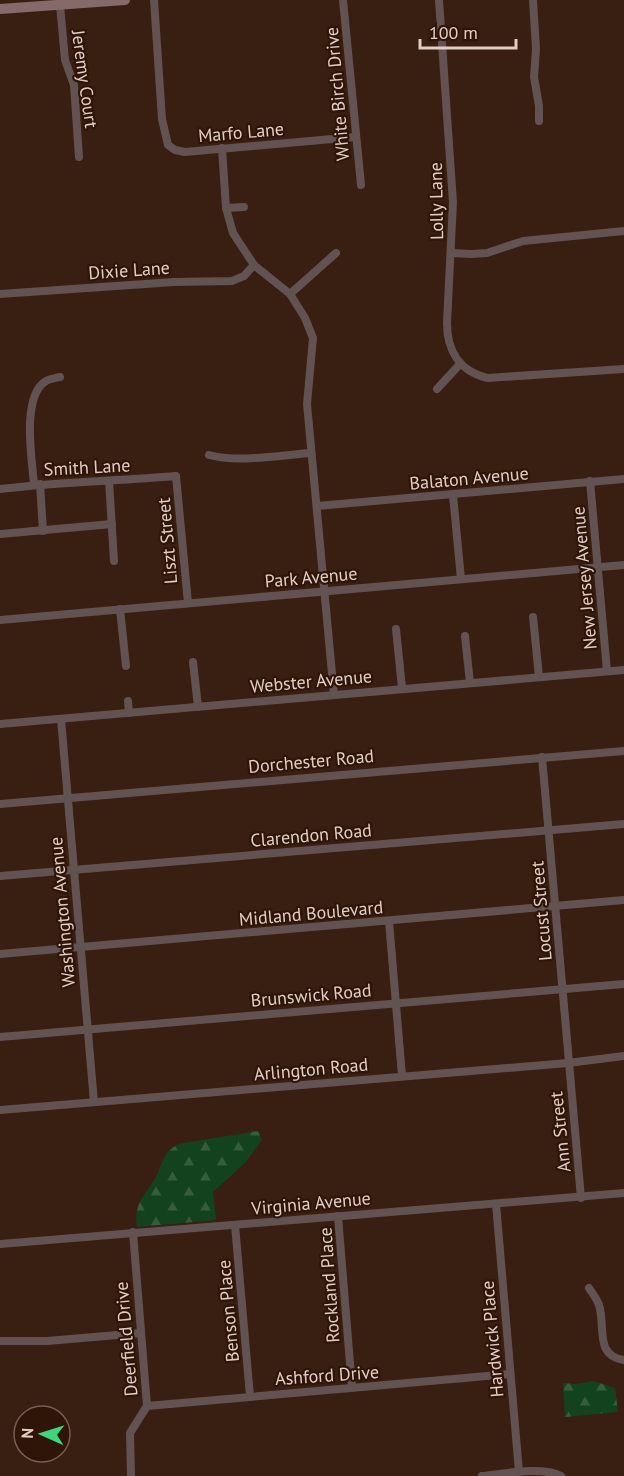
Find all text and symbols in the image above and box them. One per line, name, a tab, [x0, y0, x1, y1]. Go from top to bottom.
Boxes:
scale bar	[420, 12, 516, 50]
text: 100 m	[429, 21, 478, 44]
street label: White Birch Drive	[320, 26, 354, 162]
street label: Jeremy Court	[67, 28, 103, 129]
street label: Marfo Lane	[197, 117, 285, 147]
street label: Lolly Lane	[424, 162, 448, 240]
street label: Dixie Lane	[88, 256, 170, 284]
street label: Smith Lane	[43, 453, 131, 481]
street label: Balaton Avenue	[408, 461, 530, 495]
street label: Liszt Street	[152, 497, 182, 585]
street label: New Jersey Avenue	[566, 505, 602, 651]
street label: Park Avenue	[264, 561, 358, 593]
street label: Webster Avenue	[249, 664, 373, 698]
street label: Dorchester Road	[247, 744, 375, 778]
street label: Clarendon Road	[249, 818, 373, 852]
street label: Washington Avenue	[44, 836, 80, 988]
street label: Locust Street	[525, 860, 557, 962]
street label: Midland Boulevard	[238, 895, 384, 931]
street label: Brunswick Road	[250, 978, 372, 1012]
street label: Arlington Road	[253, 1053, 369, 1085]
street label: Ann Street	[544, 1091, 576, 1173]
street label: Virginia Avenue	[249, 1186, 372, 1220]
street label: Rockland Place	[313, 1226, 345, 1344]
street label: Benson Place	[212, 1259, 244, 1363]
street label: Hardwick Place	[475, 1280, 509, 1398]
street label: Deerfield Drive	[110, 1281, 142, 1397]
street label: Ashford Drive	[274, 1360, 380, 1390]
north arrow	[12, 1404, 72, 1464]
text: N	[17, 1427, 37, 1439]

